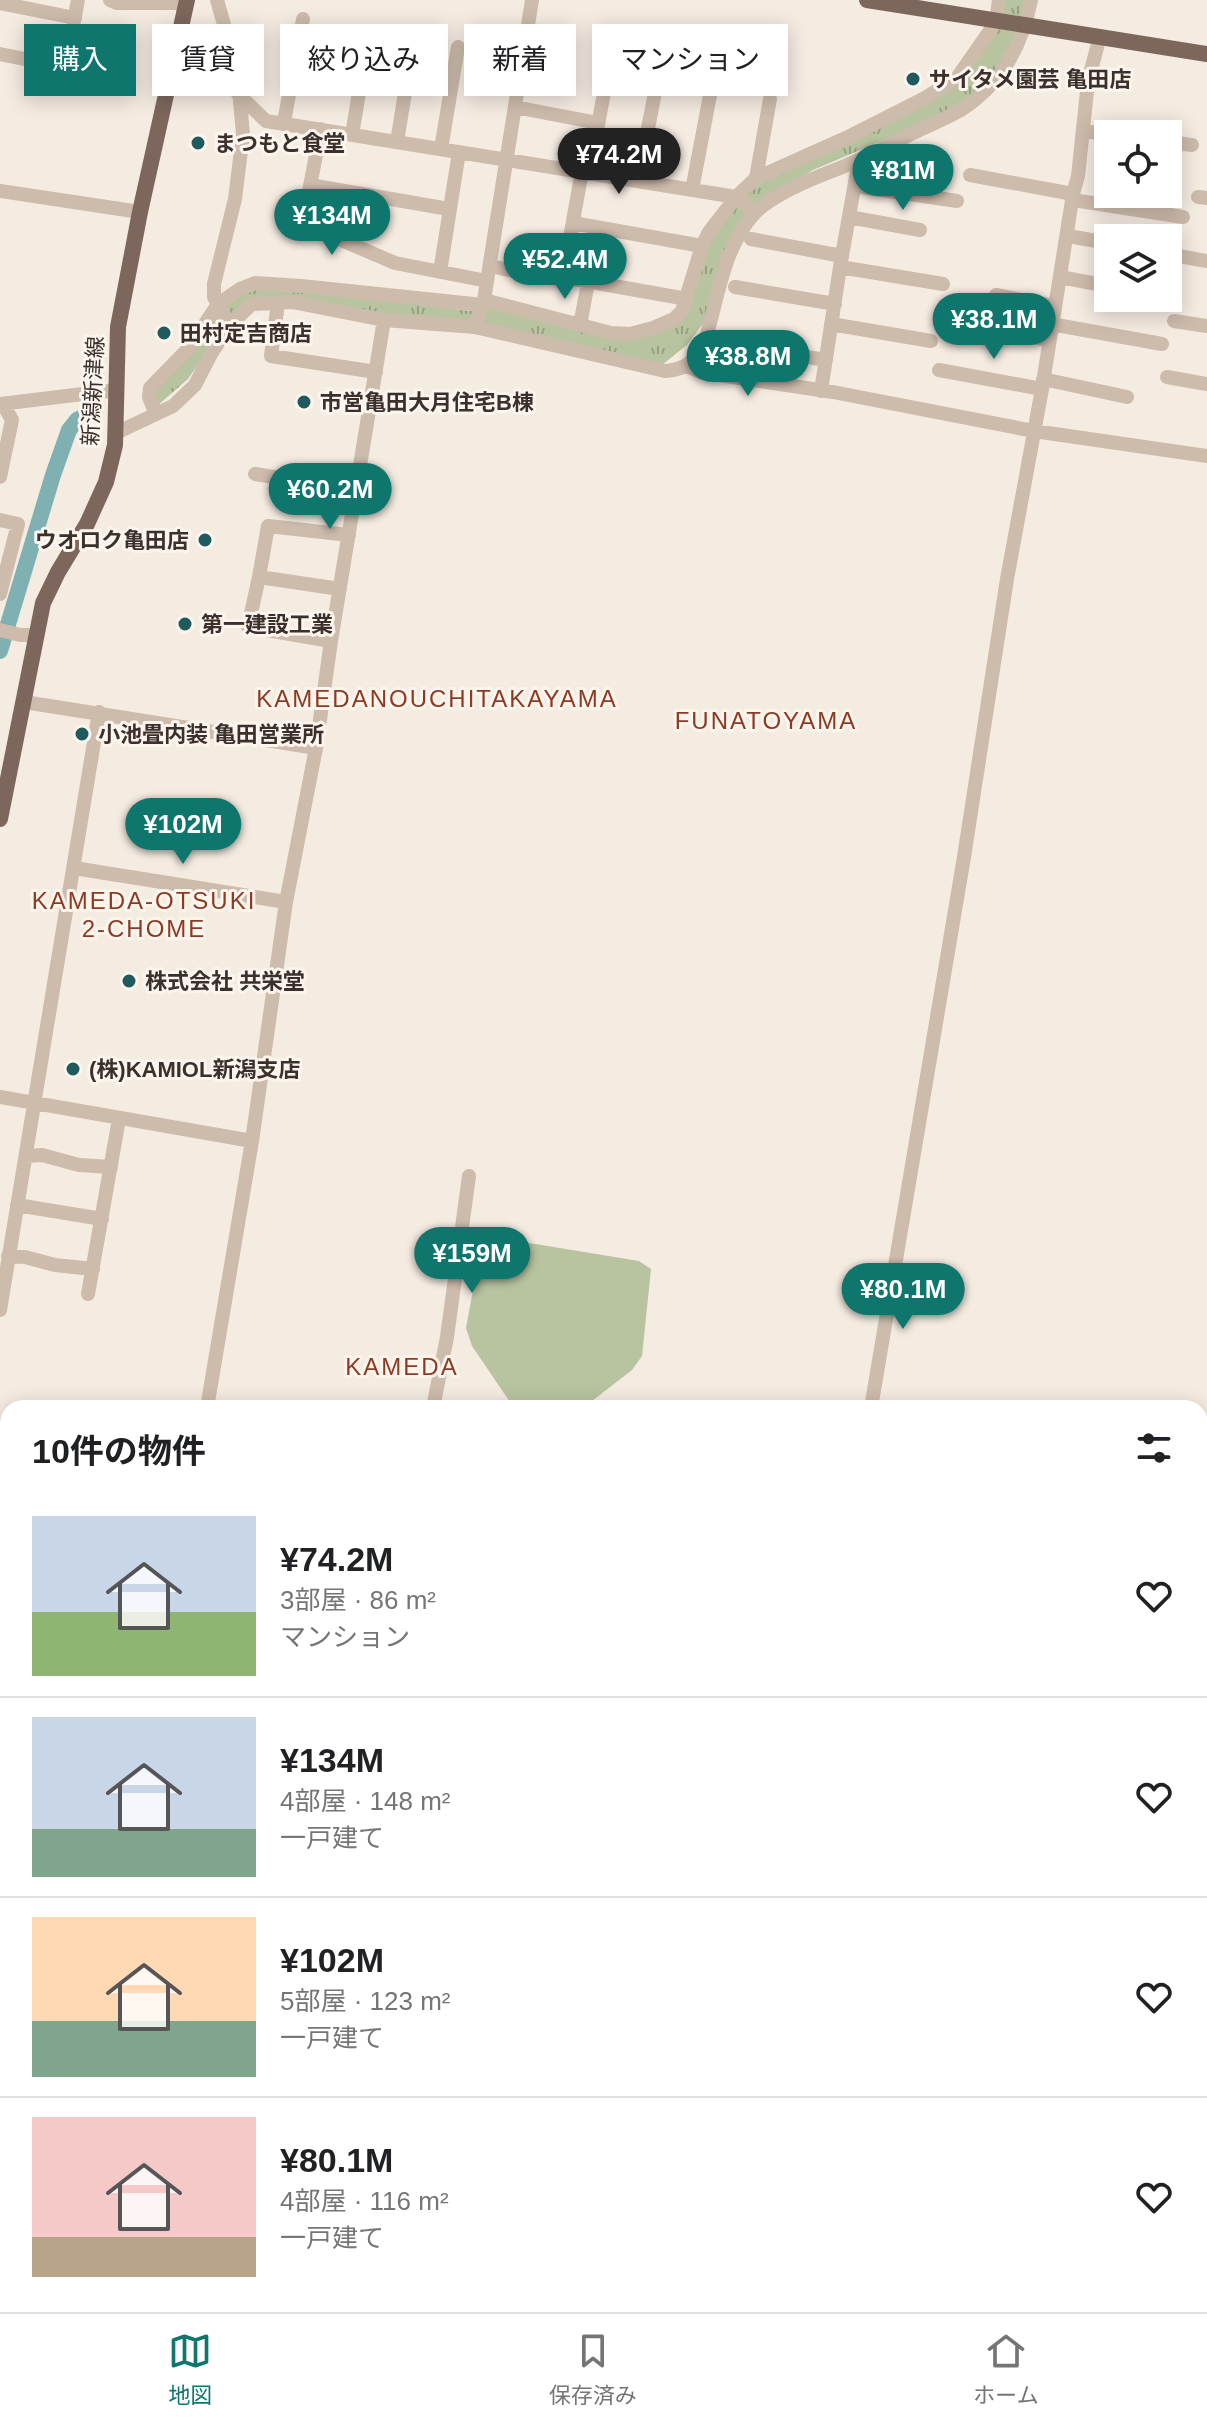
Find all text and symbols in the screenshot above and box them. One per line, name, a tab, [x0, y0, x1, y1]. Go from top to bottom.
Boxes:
chip: 購入	[24, 24, 136, 96]
chip: 賃貸	[152, 24, 264, 96]
chip: 絞り込み	[280, 24, 448, 96]
chip: 新着	[464, 24, 576, 96]
chip: マンション	[592, 24, 788, 96]
place label: サイタメ園芸 亀田店	[929, 67, 1132, 92]
marker: サイタメ園芸 亀田店	[904, 70, 922, 88]
map controls	[1094, 120, 1182, 312]
button: locate	[1094, 120, 1182, 208]
pin: ¥74.2M	[554, 128, 684, 196]
place label: まつもと食堂	[214, 131, 346, 156]
marker: まつもと食堂	[189, 134, 207, 152]
text: ¥74.2M	[576, 139, 662, 169]
pin: ¥81M	[856, 144, 950, 212]
text: ¥81M	[870, 155, 936, 185]
pin: ¥134M	[276, 189, 388, 257]
text: ¥134M	[292, 200, 372, 230]
button: layers	[1094, 224, 1182, 312]
pin: ¥52.4M	[500, 233, 630, 301]
text: ¥52.4M	[522, 244, 608, 274]
pin: ¥38.1M	[929, 293, 1059, 361]
text: ¥38.1M	[951, 304, 1037, 334]
place label: 田村定吉商店	[180, 321, 312, 346]
marker: 田村定吉商店	[155, 324, 173, 342]
pin: ¥38.8M	[683, 330, 813, 398]
street label: 新潟新津線	[78, 335, 108, 447]
text: ¥38.8M	[705, 341, 791, 371]
place label: 市営亀田大月住宅B棟	[320, 390, 534, 415]
marker: 市営亀田大月住宅B棟	[295, 393, 313, 411]
pin: ¥60.2M	[265, 463, 395, 531]
text: ¥60.2M	[287, 474, 373, 504]
place label: ウオロク亀田店	[35, 528, 189, 553]
marker: ウオロク亀田店	[196, 531, 214, 549]
place label: 第一建設工業	[201, 612, 333, 637]
marker: 第一建設工業	[176, 615, 194, 633]
district label: KAMEDANOUCHITAKAYAMA	[256, 685, 618, 712]
district label: FUNATOYAMA	[675, 707, 857, 734]
place label: 小池畳内装 亀田営業所	[98, 722, 324, 747]
marker: 小池畳内装 亀田営業所	[73, 725, 91, 743]
pin: ¥102M	[127, 798, 239, 866]
text: ¥102M	[143, 809, 223, 839]
district label: KAMEDA-OTSUKI 2-CHOME	[32, 887, 256, 942]
place label: 株式会社 共栄堂	[145, 969, 305, 994]
marker: 株式会社 共栄堂	[120, 972, 138, 990]
place label: (株)KAMIOL新潟支店	[89, 1057, 300, 1082]
marker: (株)KAMIOL新潟支店	[64, 1060, 82, 1078]
pin: ¥159M	[416, 1227, 528, 1295]
text: ¥159M	[432, 1238, 512, 1268]
pin: ¥80.1M	[838, 1263, 968, 1331]
text: ¥80.1M	[860, 1274, 946, 1304]
district label: KAMEDA	[345, 1353, 459, 1380]
icon: filters	[1132, 1426, 1176, 1470]
text: 10件の物件	[32, 1432, 206, 1470]
text: ¥74.2M	[280, 1540, 393, 1578]
icon: home	[96, 1548, 192, 1644]
icon: heart	[1132, 1574, 1176, 1618]
text: 3部屋 · 86 m²	[280, 1585, 436, 1615]
text: マンション	[280, 1622, 410, 1652]
text: ¥134M	[280, 1741, 384, 1779]
icon: home	[96, 1749, 192, 1845]
icon: heart	[1132, 1775, 1176, 1819]
text: 4部屋 · 148 m²	[280, 1786, 451, 1816]
text: 一戸建て	[280, 1823, 384, 1853]
text: ¥102M	[280, 1941, 384, 1979]
icon: home	[96, 1949, 192, 2045]
icon: heart	[1132, 1975, 1176, 2019]
text: 5部屋 · 123 m²	[280, 1986, 451, 2016]
text: 一戸建て	[280, 2023, 384, 2053]
text: ¥80.1M	[280, 2141, 393, 2179]
icon: home	[96, 2149, 192, 2245]
icon: heart	[1132, 2175, 1176, 2219]
text: 4部屋 · 116 m²	[280, 2186, 449, 2216]
text: 一戸建て	[280, 2223, 384, 2253]
tab: 地図	[168, 2329, 212, 2409]
tab: 保存済み	[549, 2329, 637, 2409]
tab: ホーム	[973, 2329, 1039, 2409]

